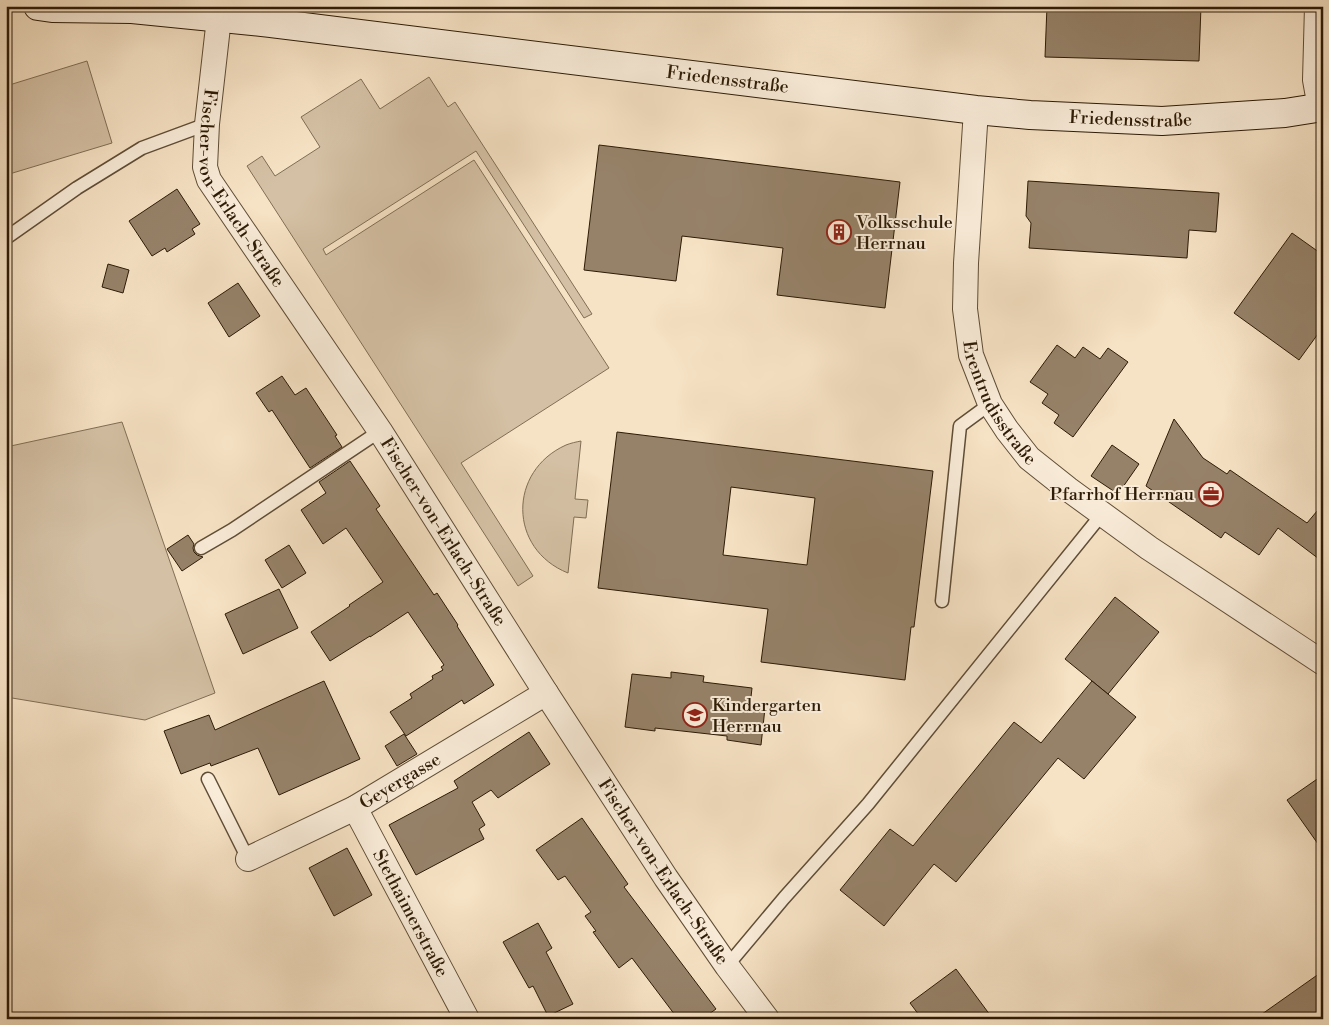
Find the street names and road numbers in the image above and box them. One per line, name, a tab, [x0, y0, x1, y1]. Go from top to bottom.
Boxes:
street label: Friedensstraße	[665, 60, 790, 98]
street label: Fischer-von-Erlach-Straße	[194, 88, 290, 292]
street label: Friedensstraße	[1068, 105, 1193, 133]
street label: Erentrudisstraße	[958, 339, 1041, 471]
street label: Fischer-von-Erlach-Straße	[375, 433, 512, 630]
street label: Geyergasse	[355, 748, 445, 814]
street label: Fischer-von-Erlach-Straße	[593, 774, 734, 969]
street label: Stethaimerstraße	[368, 845, 454, 981]

